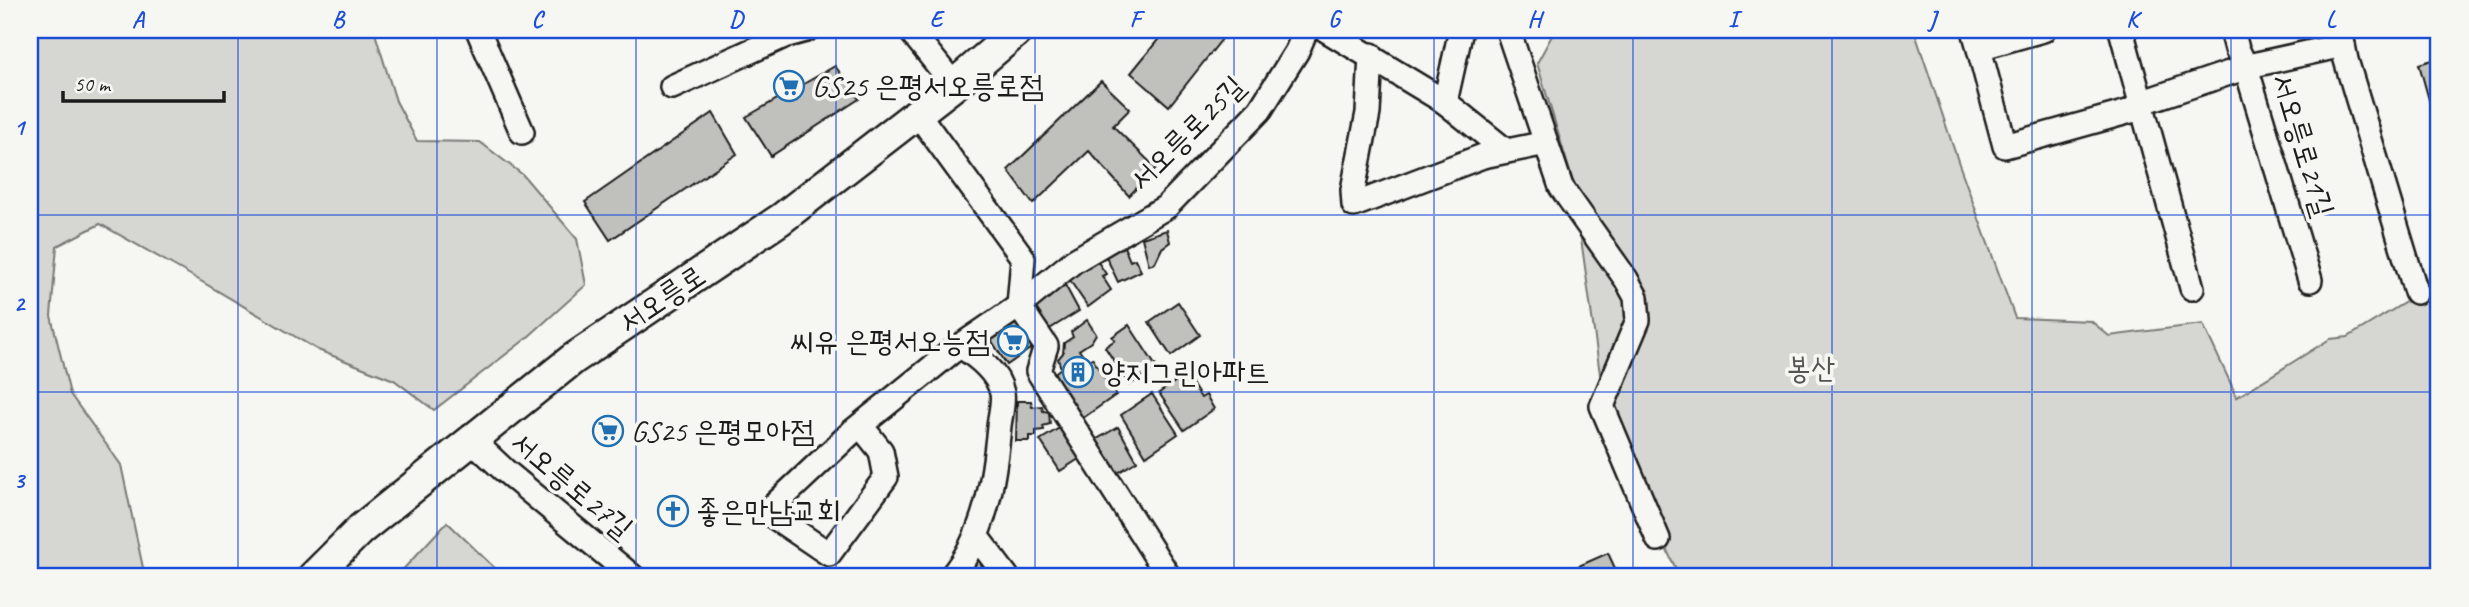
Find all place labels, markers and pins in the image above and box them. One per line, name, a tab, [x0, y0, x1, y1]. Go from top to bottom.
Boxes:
place label: GS25 은평서오릉로점	[812, 67, 1044, 105]
supermarket icon: GS25 은평서오릉로점	[772, 69, 806, 103]
place label: 씨유 은평서오능점	[790, 322, 990, 360]
supermarket icon: 씨유 은평서오능점	[996, 324, 1030, 358]
place label: 양지그린아파트	[1101, 353, 1270, 391]
building icon: 양지그린아파트	[1061, 355, 1095, 389]
place label: GS25 은평모아점	[631, 412, 815, 450]
supermarket icon: GS25 은평모아점	[591, 414, 625, 448]
place label: 좋은만남교회	[696, 492, 841, 530]
church icon: 좋은만남교회	[656, 494, 690, 528]

